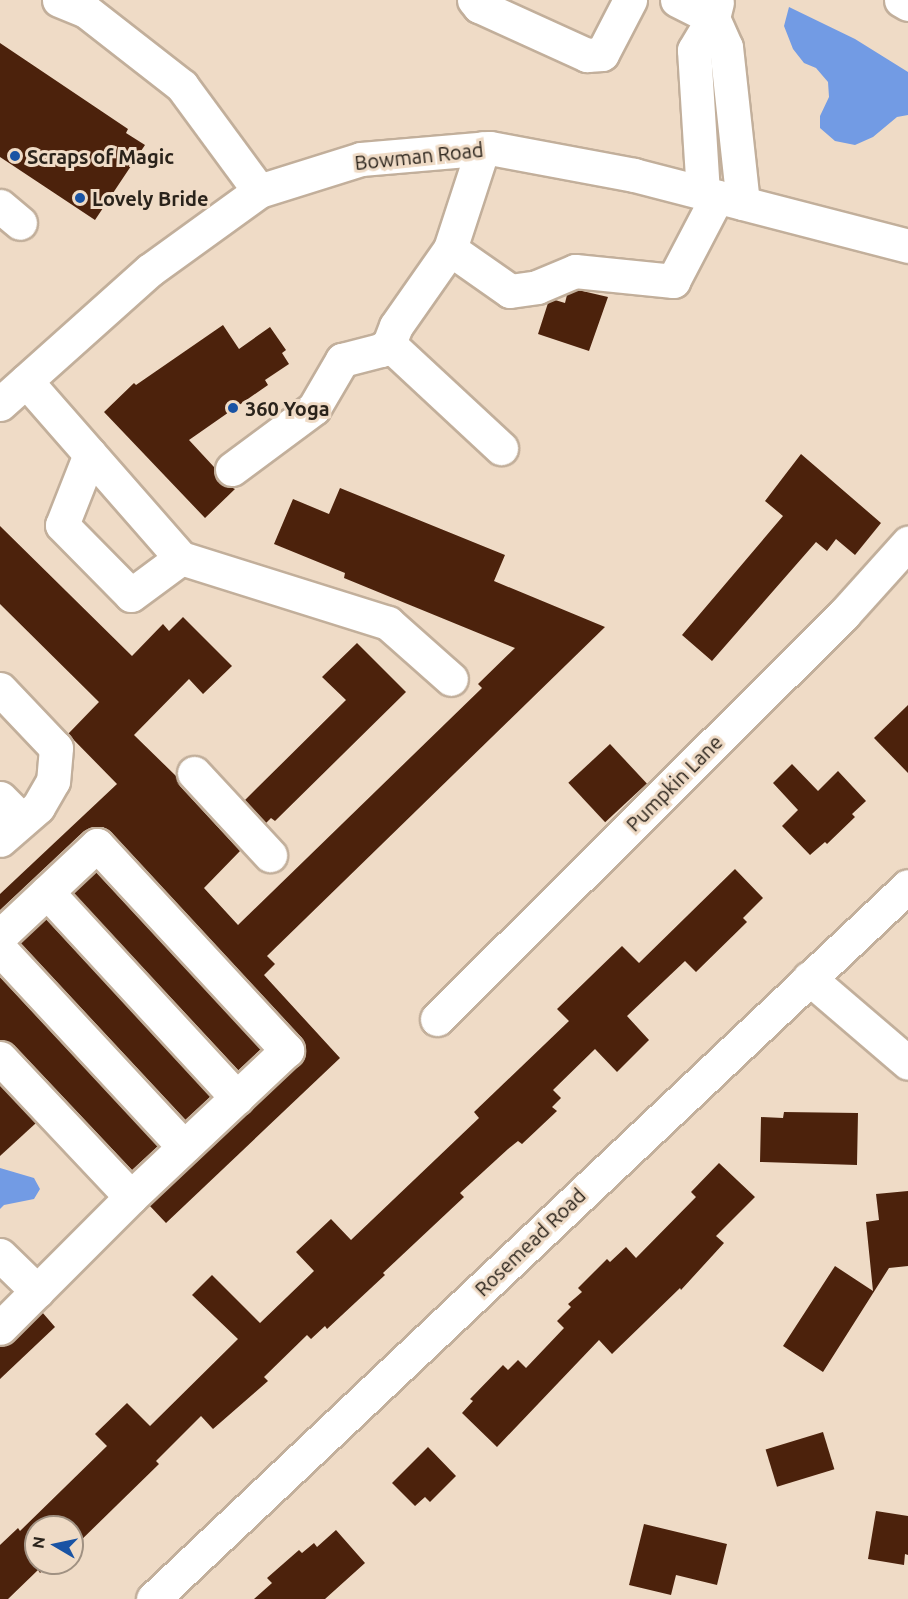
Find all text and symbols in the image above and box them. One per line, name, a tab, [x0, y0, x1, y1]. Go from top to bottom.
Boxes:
street label: Bowman Road	[353, 137, 485, 175]
place label: Scraps of Magic	[27, 144, 174, 168]
marker: Scraps of Magic	[8, 149, 22, 163]
place label: Lovely Bride	[92, 186, 209, 210]
marker: Lovely Bride	[73, 191, 87, 205]
place label: 360 Yoga	[245, 396, 330, 420]
marker: 360 Yoga	[226, 401, 240, 415]
street label: Pumpkin Lane	[621, 730, 727, 836]
street label: Rosemead Road	[470, 1183, 590, 1301]
north arrow	[24, 1515, 84, 1575]
text: N	[28, 1535, 48, 1550]

